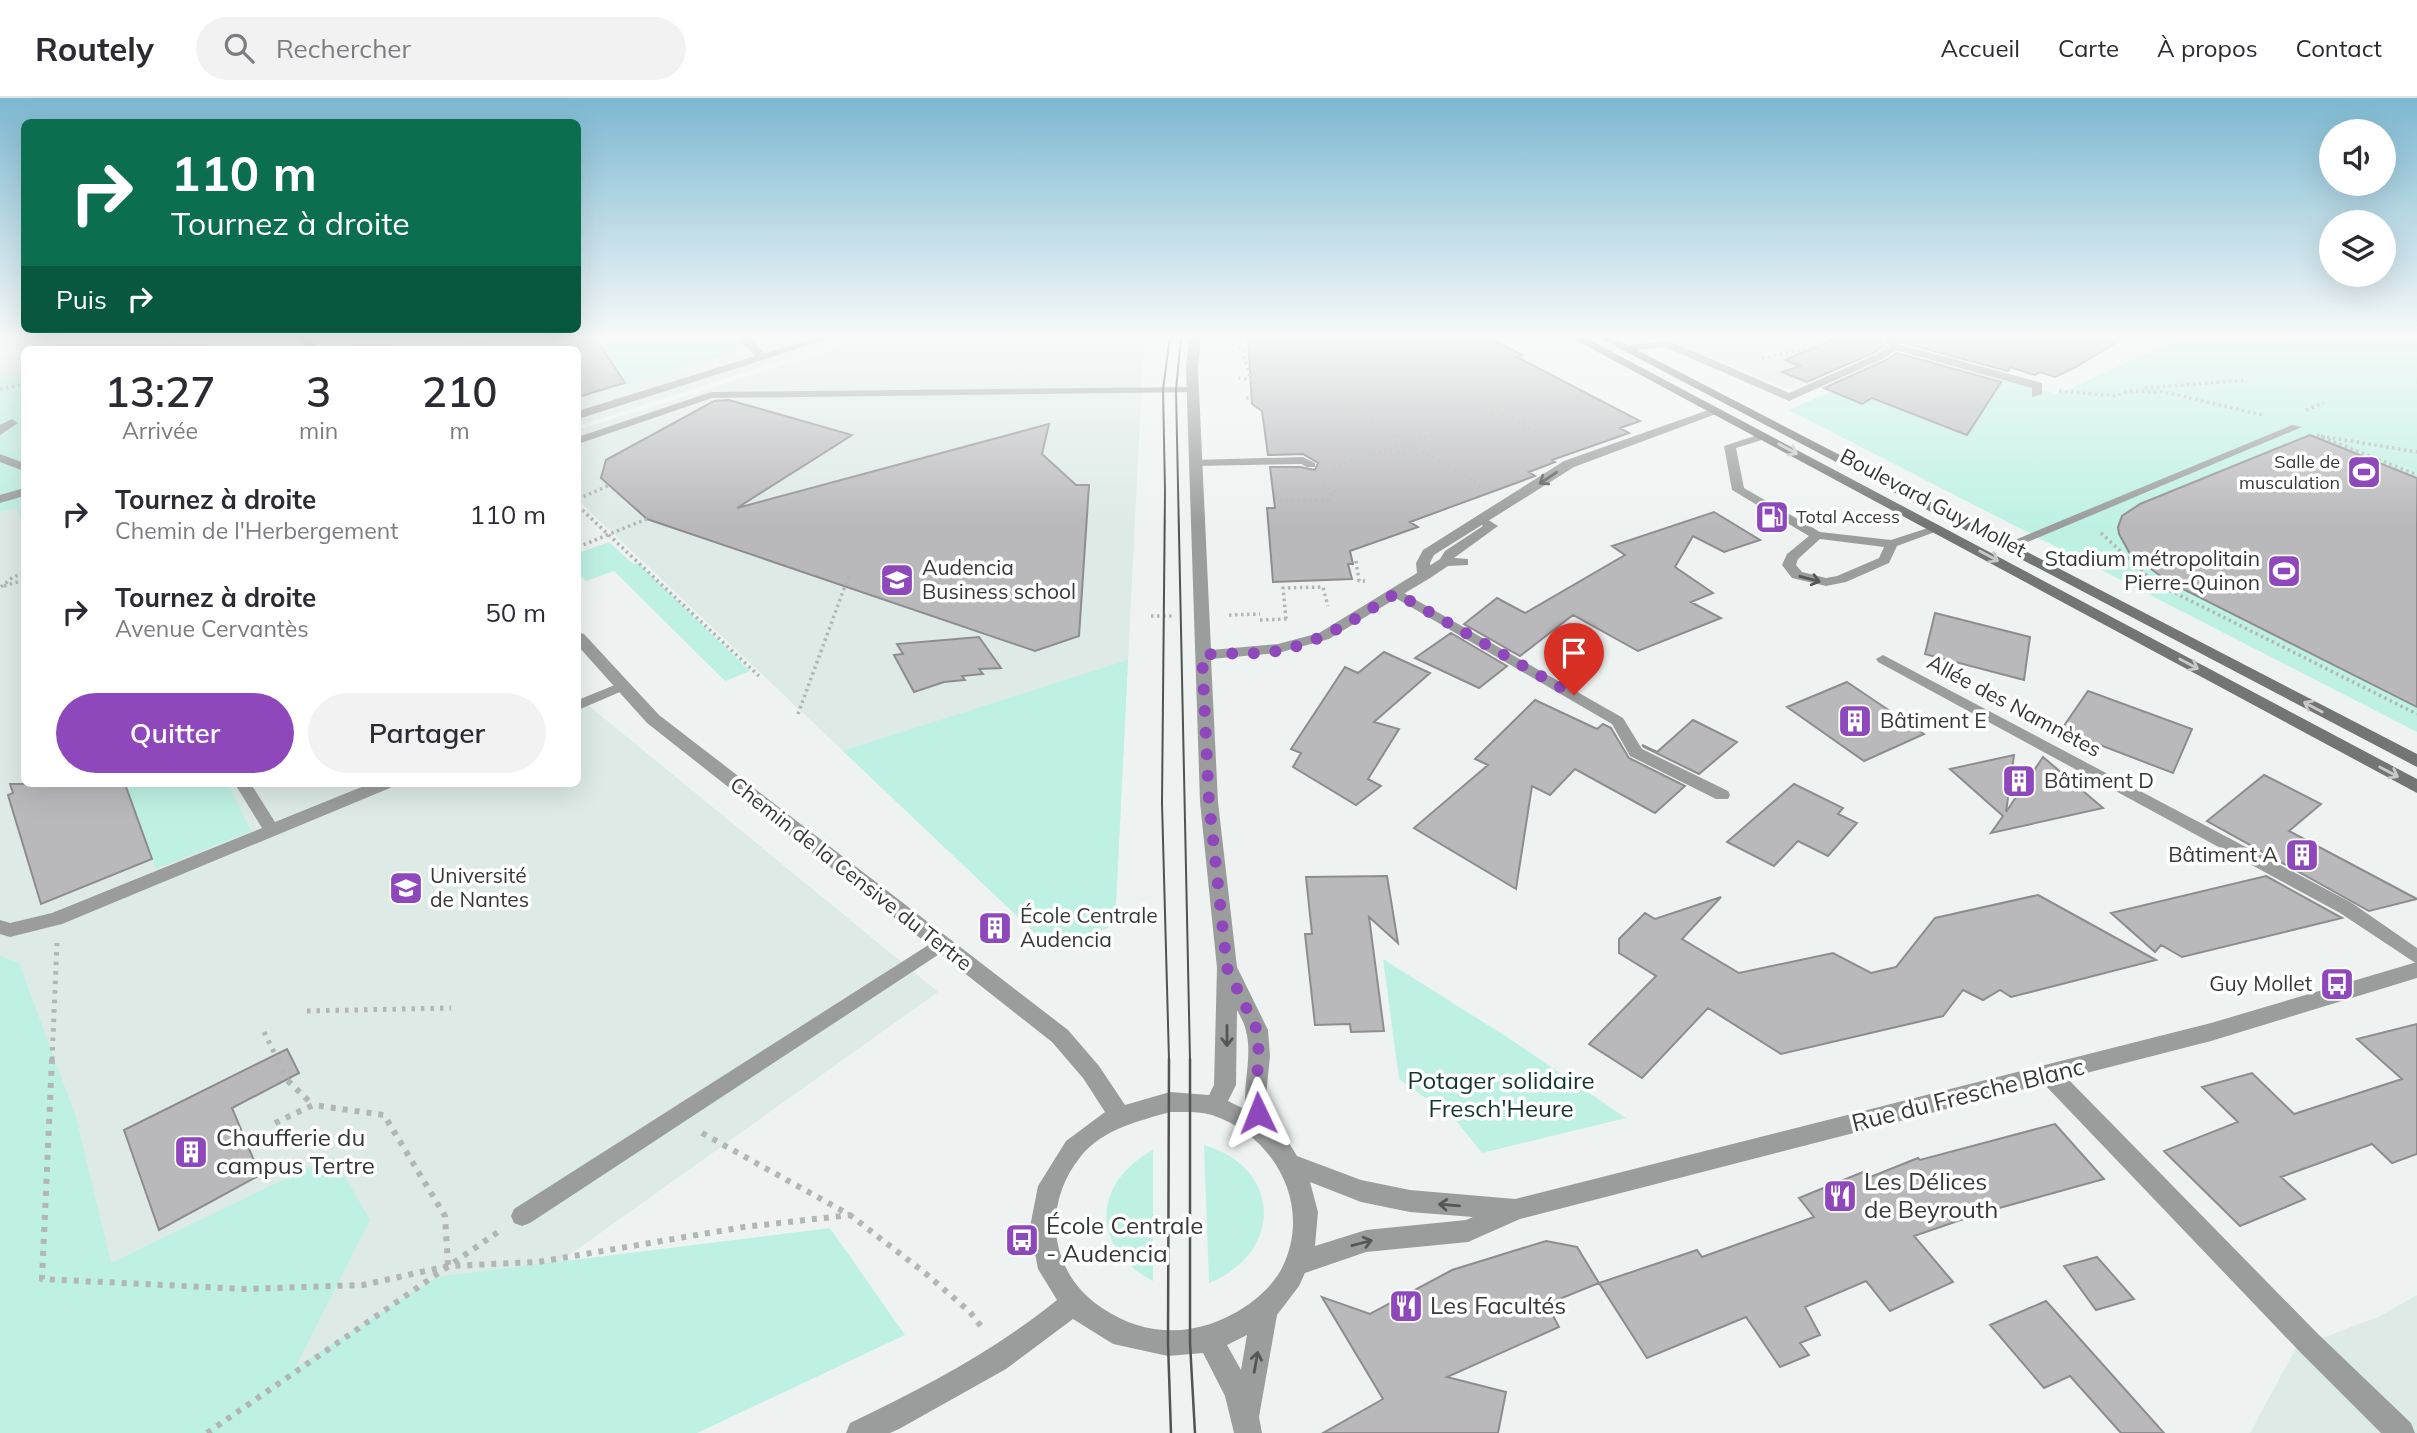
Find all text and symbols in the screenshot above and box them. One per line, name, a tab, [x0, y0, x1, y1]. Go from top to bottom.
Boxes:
search box	[196, 17, 686, 80]
text: Routely	[35, 28, 154, 69]
icon: search	[220, 29, 258, 67]
text: Rechercher	[276, 32, 411, 65]
text: Accueil	[1941, 33, 2020, 63]
text: Carte	[2058, 33, 2119, 63]
text: À propos	[2157, 33, 2258, 63]
text: Contact	[2296, 33, 2382, 63]
map controls	[2319, 119, 2396, 287]
button: sound	[2319, 119, 2396, 196]
text: 110 m	[171, 142, 317, 203]
icon: right	[56, 147, 147, 238]
text: Tournez à droite	[171, 203, 410, 243]
button: layers	[2319, 210, 2396, 287]
icon: right	[121, 280, 159, 318]
text: Puis	[56, 283, 107, 316]
text: 13:27	[105, 365, 215, 418]
text: 3	[306, 365, 331, 418]
text: 210	[422, 365, 497, 418]
text: Arrivée	[122, 416, 198, 445]
text: min	[299, 416, 338, 445]
text: m	[449, 416, 470, 445]
street label: Boulevard Guy Mollet	[1836, 442, 2031, 562]
one-way arrow	[1777, 443, 1798, 456]
place label: Salle de musculation	[2239, 450, 2340, 494]
sports icon: Salle de musculation	[2345, 453, 2383, 491]
one-way arrow	[1538, 471, 1558, 485]
text: Tournez à droite	[115, 483, 316, 516]
icon: right	[56, 495, 94, 533]
text: 110 m	[470, 498, 546, 531]
fuel station icon: Total Access	[1753, 498, 1791, 536]
place label: Total Access	[1796, 505, 1900, 528]
text: Chemin de l'Herbergement	[115, 516, 398, 545]
place label: Stadium métropolitain Pierre-Quinon	[2045, 545, 2260, 595]
one-way arrow	[1978, 550, 1998, 564]
sports icon: Stadium métropolitain Pierre-Quinon	[2265, 552, 2303, 590]
place label: Audencia Business school	[922, 554, 1076, 604]
school or university icon: Audencia Business school	[878, 561, 916, 599]
one-way arrow	[1799, 573, 1821, 586]
text: Tournez à droite	[115, 581, 316, 614]
icon: right	[56, 593, 94, 631]
text: 50 m	[485, 596, 546, 629]
text: Avenue Cervantès	[115, 614, 309, 643]
pin	[1544, 623, 1604, 695]
icon: arrive	[1555, 634, 1593, 672]
street label: Allée des Namnètes	[1923, 648, 2106, 762]
one-way arrow	[2178, 658, 2199, 671]
button: Quitter	[56, 693, 294, 773]
button: Partager	[308, 693, 546, 773]
one-way arrow	[2303, 699, 2324, 713]
building icon: Bâtiment E	[1836, 702, 1874, 740]
place label: Bâtiment E	[1880, 707, 1987, 733]
building icon: Bâtiment D	[2000, 762, 2038, 800]
one-way arrow	[2378, 766, 2399, 779]
place label: Bâtiment D	[2044, 767, 2154, 793]
street label: Chemin de la Censive du Tertre	[726, 771, 978, 976]
building icon: Bâtiment A	[2283, 836, 2321, 874]
place label: Bâtiment A	[2168, 841, 2279, 867]
place label: Université de Nantes	[430, 862, 529, 912]
school or university icon: Université de Nantes	[387, 869, 425, 907]
place label: École Centrale Audencia	[1020, 902, 1158, 952]
building icon: École Centrale Audencia	[976, 909, 1014, 947]
bus stop icon: Guy Mollet	[2318, 965, 2356, 1003]
place label: Guy Mollet	[2209, 970, 2312, 996]
one-way arrow	[1220, 1024, 1234, 1047]
street label: Rue du Fresche Blanc	[1848, 1051, 2087, 1137]
park label: Potager solidaire Fresch'Heure	[1407, 1065, 1595, 1123]
position arrow	[1221, 1076, 1295, 1150]
place label: Chaufferie du campus Tertre	[216, 1122, 375, 1180]
building icon: Chaufferie du campus Tertre	[172, 1133, 210, 1171]
place label: Les Délices de Beyrouth	[1864, 1166, 1998, 1224]
restaurant icon: Les Délices de Beyrouth	[1821, 1177, 1859, 1215]
one-way arrow	[1438, 1198, 1460, 1211]
place label: École Centrale - Audencia	[1046, 1210, 1203, 1268]
bus stop icon: École Centrale - Audencia	[1003, 1221, 1041, 1259]
one-way arrow	[1351, 1236, 1373, 1249]
restaurant icon: Les Facultés	[1387, 1287, 1425, 1325]
place label: Les Facultés	[1430, 1290, 1566, 1320]
one-way arrow	[1250, 1351, 1263, 1374]

